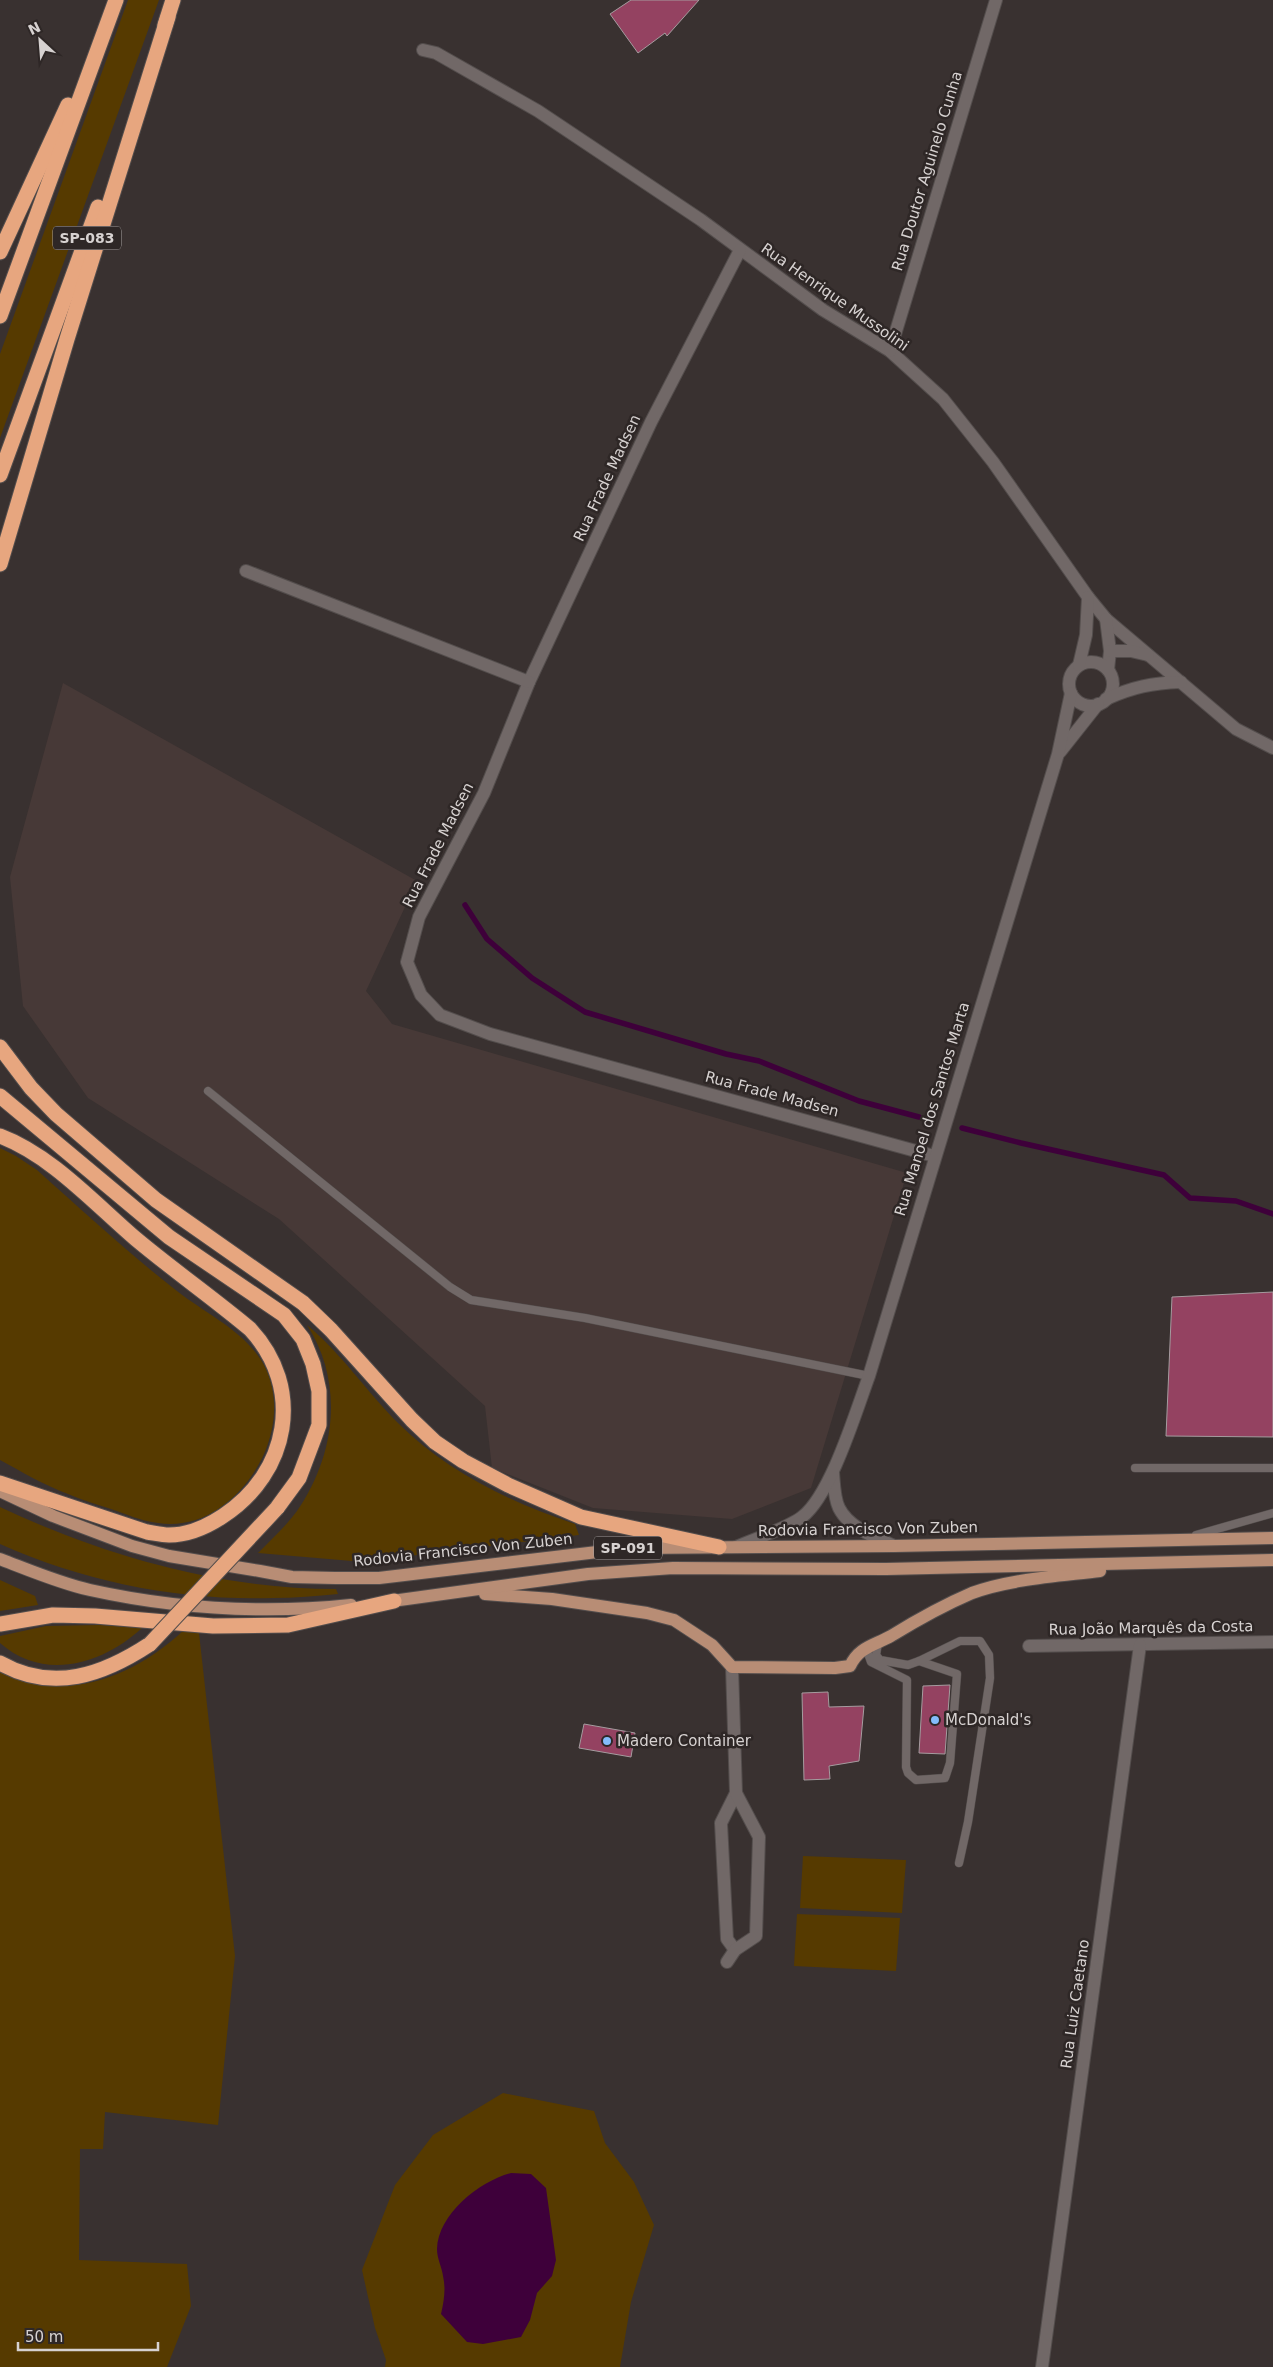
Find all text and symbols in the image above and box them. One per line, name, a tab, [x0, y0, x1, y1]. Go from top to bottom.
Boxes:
north arrow	[15, 15, 65, 65]
text: N	[26, 19, 43, 38]
street label: Rua Doutor Aguinelo Cunha	[888, 69, 966, 273]
road number: SP-083	[53, 227, 121, 250]
street label: Rua Henrique Mussolini	[758, 239, 912, 355]
street label: Rua Frade Madsen	[570, 412, 644, 544]
street label: Rua Frade Madsen	[399, 780, 477, 910]
street label: Rua Manoel dos Santos Marta	[891, 1000, 973, 1218]
street label: Rua Frade Madsen	[703, 1067, 841, 1121]
street label: Rodovia Francisco Von Zuben	[758, 1518, 978, 1540]
street label: Rodovia Francisco Von Zuben	[353, 1530, 573, 1570]
road number: SP-091	[594, 1536, 662, 1560]
street label: Rua João Marquês da Costa	[1048, 1617, 1254, 1639]
place label: McDonald's	[945, 1711, 1031, 1729]
marker: McDonald's	[929, 1714, 941, 1726]
place label: Madero Container	[617, 1732, 752, 1750]
marker: Madero Container	[601, 1735, 613, 1747]
street label: Rua Luiz Caetano	[1057, 1938, 1093, 2070]
scale bar	[18, 2320, 158, 2352]
text: 50 m	[25, 2328, 63, 2346]

